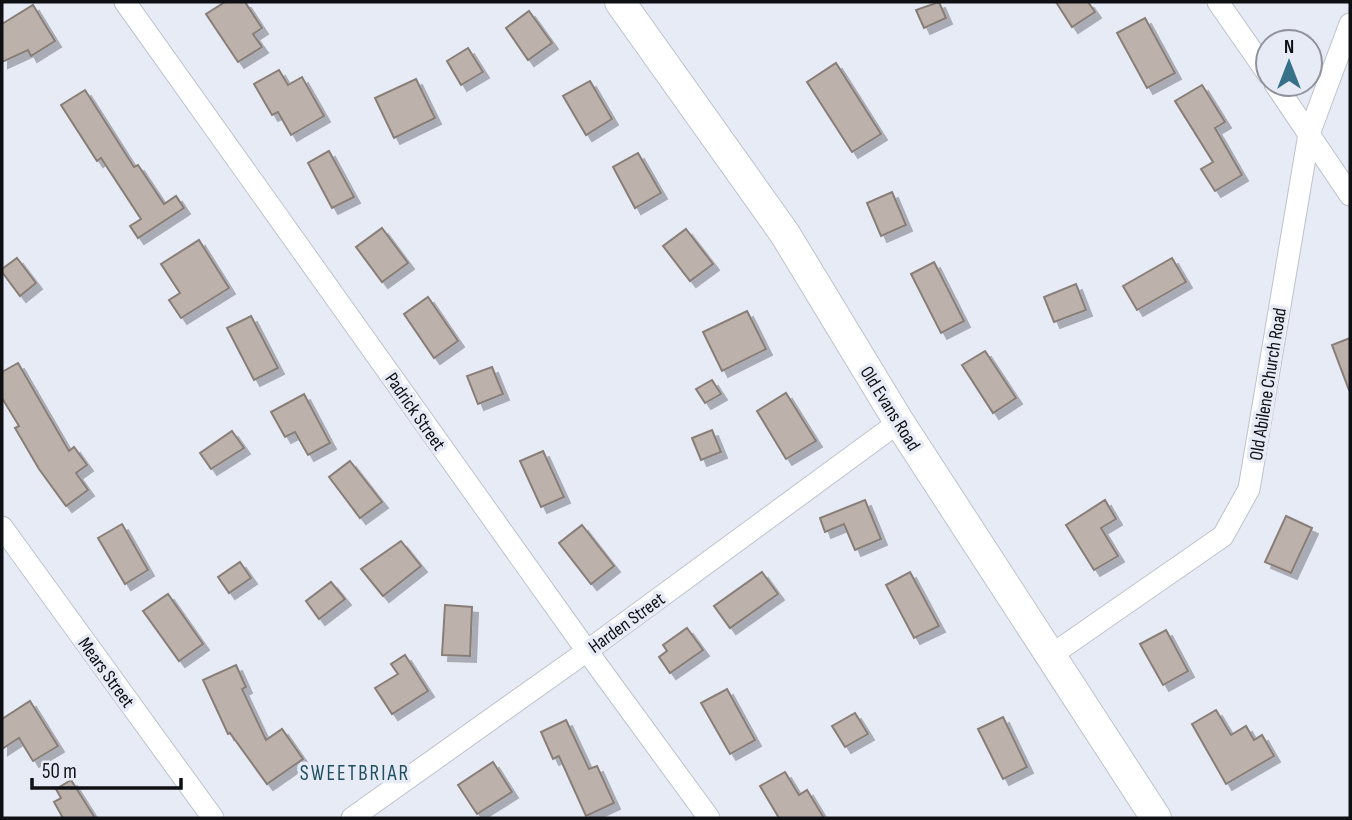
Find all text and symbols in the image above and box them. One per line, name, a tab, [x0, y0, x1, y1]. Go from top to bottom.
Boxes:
north arrow	[1254, 28, 1324, 98]
text: N	[1284, 36, 1294, 59]
street label: Old Abilene Church Road	[1245, 306, 1292, 462]
street label: Old Evans Road	[855, 362, 925, 455]
street label: Padrick Street	[380, 368, 450, 455]
street label: Harden Street	[584, 588, 670, 659]
street label: Mears Street	[73, 633, 139, 713]
scale bar	[32, 746, 180, 790]
text: 50 m	[42, 759, 77, 784]
district label: SWEETBRIAR	[300, 761, 410, 786]

